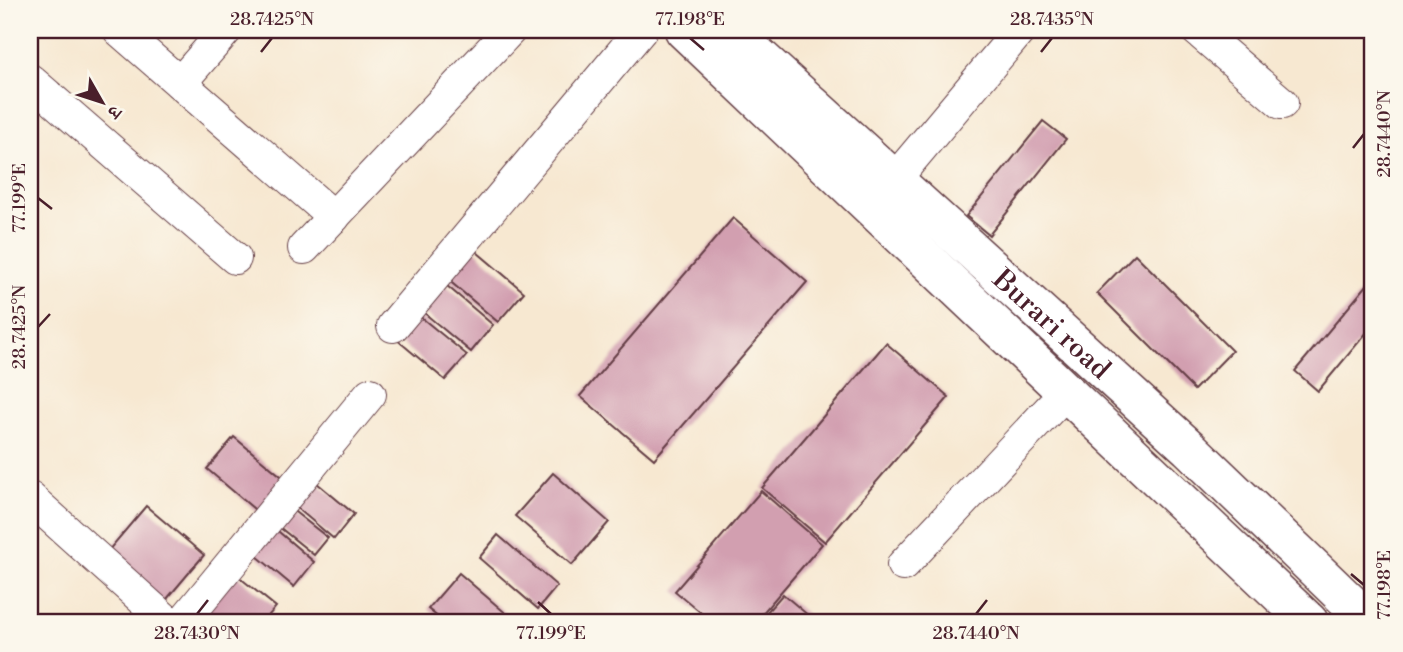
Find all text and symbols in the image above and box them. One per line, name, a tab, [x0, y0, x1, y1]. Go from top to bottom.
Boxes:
text: 28.7425°N	[230, 8, 315, 31]
text: 77.198°E	[655, 8, 725, 31]
text: 28.7435°N	[1010, 8, 1095, 31]
north arrow	[66, 66, 136, 136]
text: 28.7440°N	[1373, 90, 1396, 178]
text: उ	[101, 99, 128, 124]
text: 77.199°E	[8, 163, 31, 233]
street label: Burari road	[984, 262, 1118, 387]
text: 28.7425°N	[8, 284, 31, 369]
text: 77.198°E	[1373, 550, 1396, 620]
text: 28.7430°N	[154, 622, 241, 645]
text: 77.199°E	[516, 622, 586, 645]
text: 28.7440°N	[932, 622, 1020, 645]

